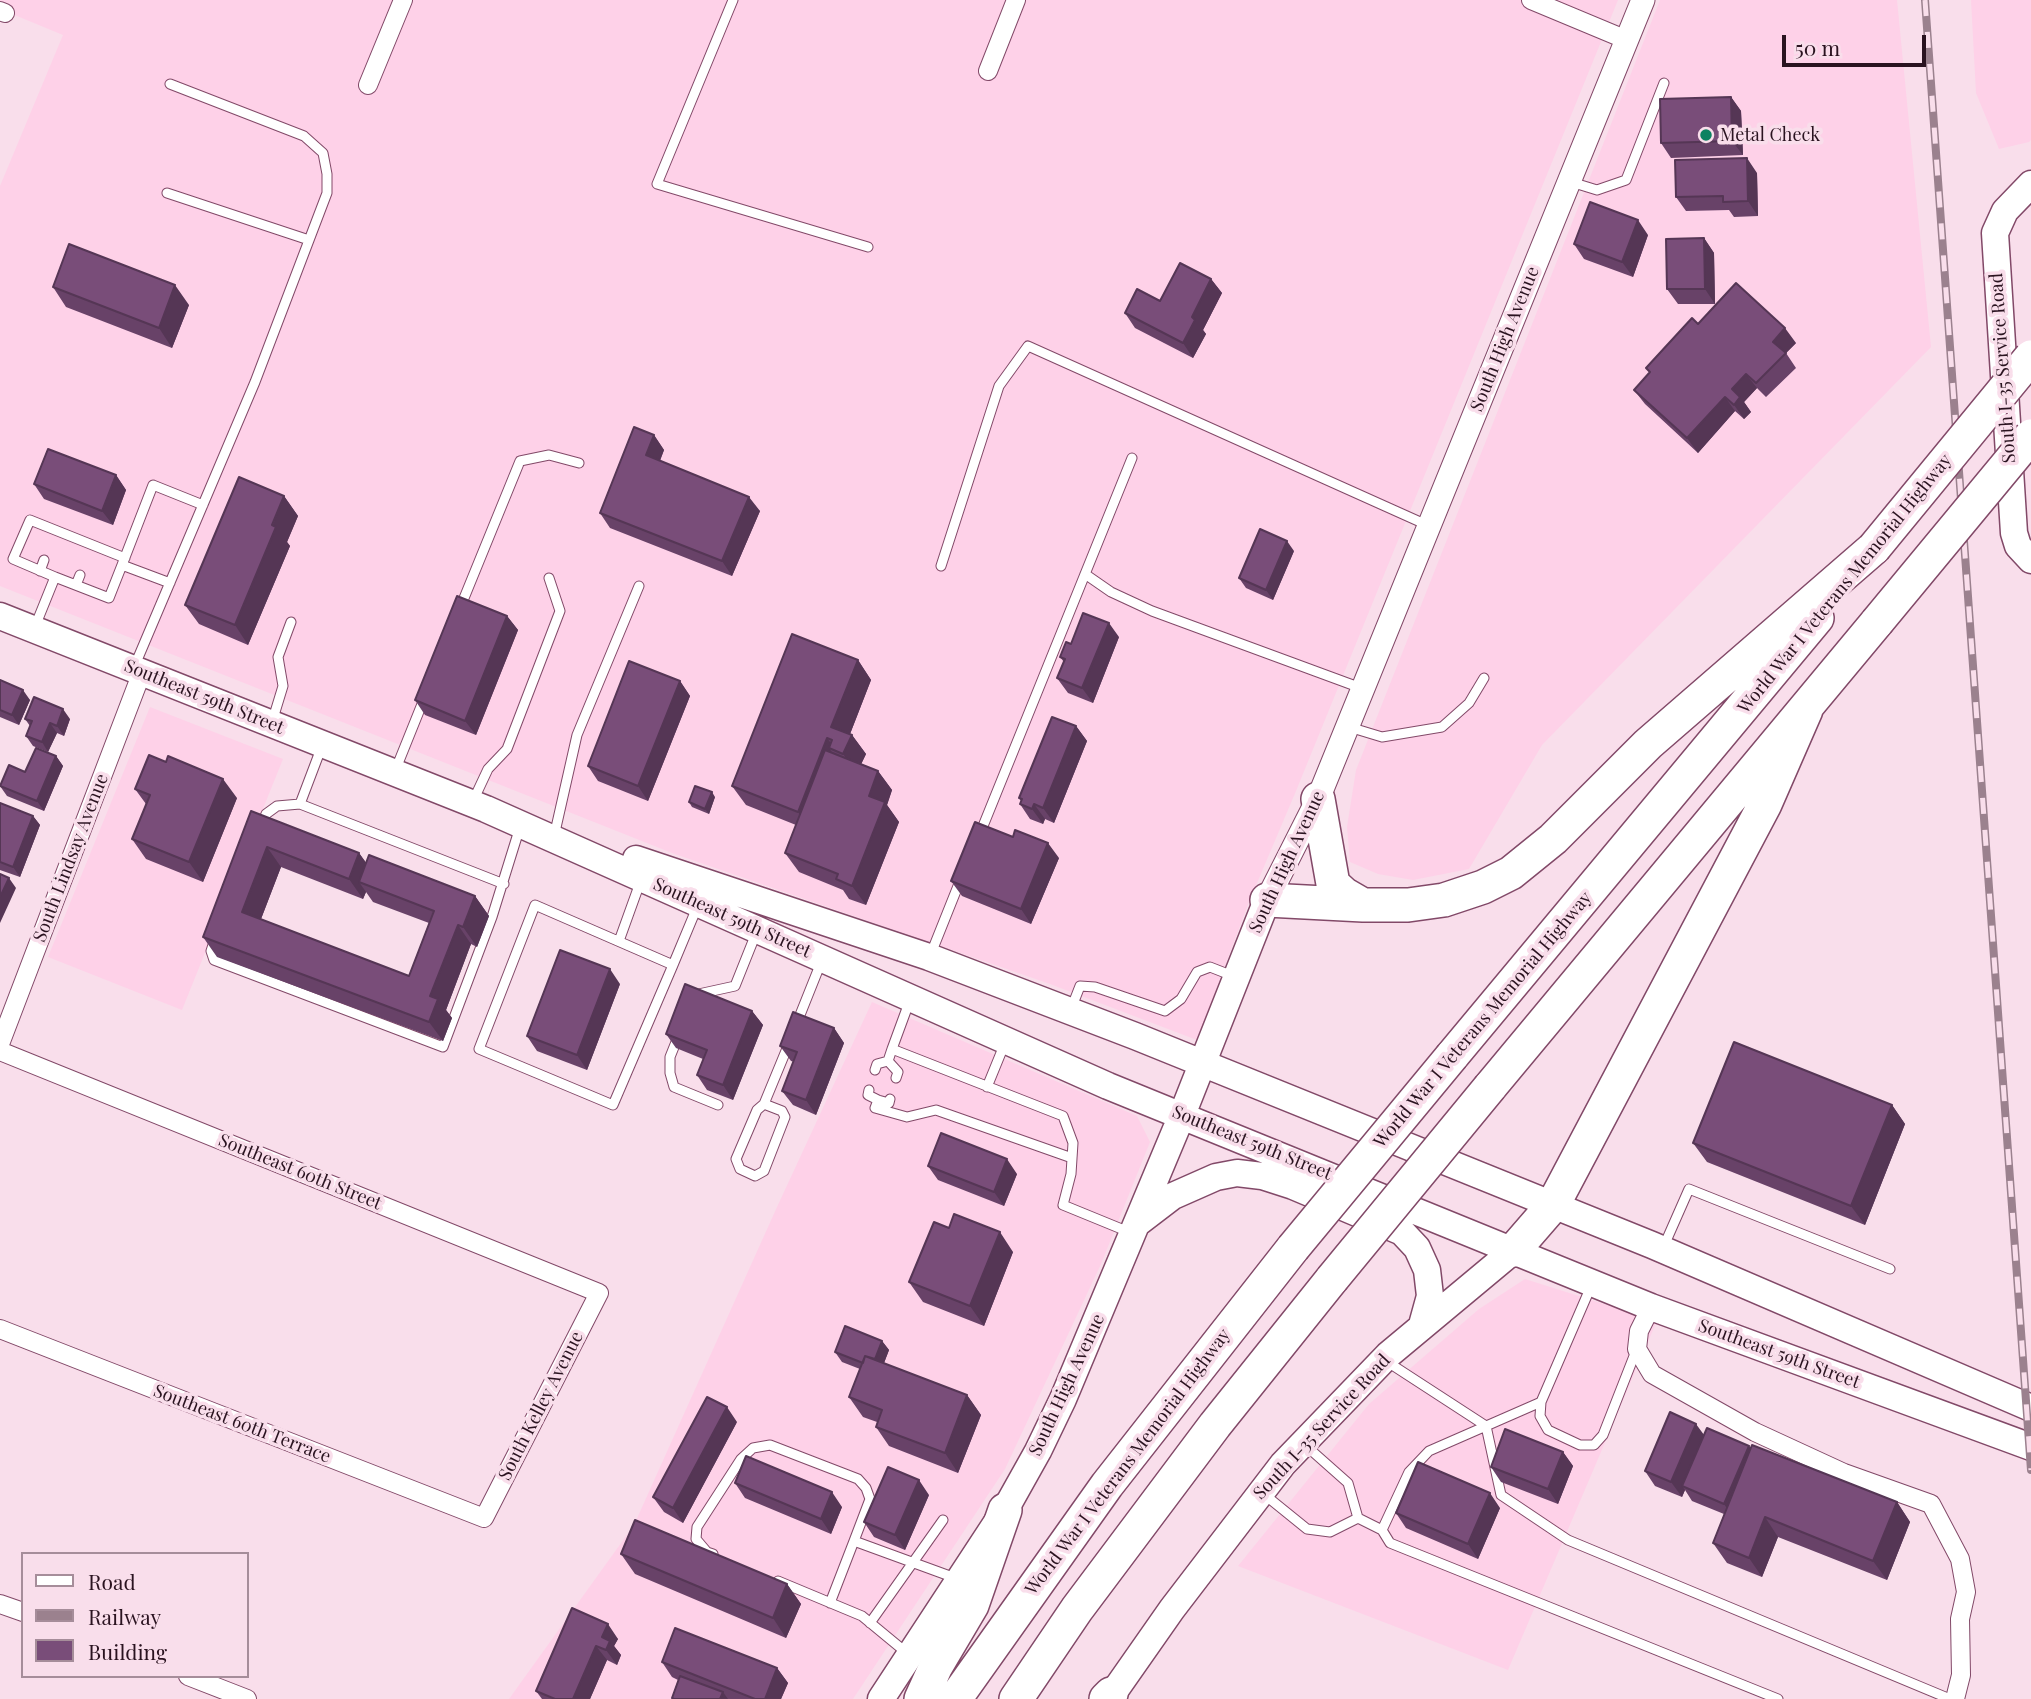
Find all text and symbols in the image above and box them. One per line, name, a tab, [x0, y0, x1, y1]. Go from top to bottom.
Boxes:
scale bar	[1786, 21, 1930, 65]
text: 50 m	[1795, 33, 1840, 61]
place label: Metal Check	[1720, 124, 1820, 146]
marker: Metal Check	[1698, 127, 1714, 143]
street label: South High Avenue	[1466, 263, 1544, 415]
street label: South I-35 Service Road	[1986, 272, 2020, 464]
street label: World War I Veterans Memorial Highway	[1733, 450, 1957, 718]
street label: Southeast 59th Street	[121, 655, 287, 739]
street label: South Lindsay Avenue	[29, 771, 113, 945]
street label: South High Avenue	[1245, 787, 1329, 937]
street label: Southeast 59th Street	[650, 873, 814, 963]
street label: World War I Veterans Memorial Highway	[1369, 888, 1597, 1152]
street label: Southeast 59th Street	[1169, 1101, 1335, 1185]
street label: Southeast 60th Street	[215, 1129, 385, 1215]
street label: South High Avenue	[1025, 1310, 1109, 1460]
street label: Southeast 59th Street	[1695, 1315, 1863, 1393]
street label: World War I Veterans Memorial Highway	[1021, 1325, 1235, 1599]
street label: South Kelley Avenue	[494, 1328, 588, 1484]
street label: South I-35 Service Road	[1249, 1350, 1395, 1504]
street label: Southeast 60th Terrace	[150, 1380, 334, 1468]
legend	[21, 1552, 248, 1678]
text: Road	[88, 1567, 136, 1595]
text: Railway	[88, 1602, 161, 1630]
text: Building	[88, 1637, 167, 1665]

